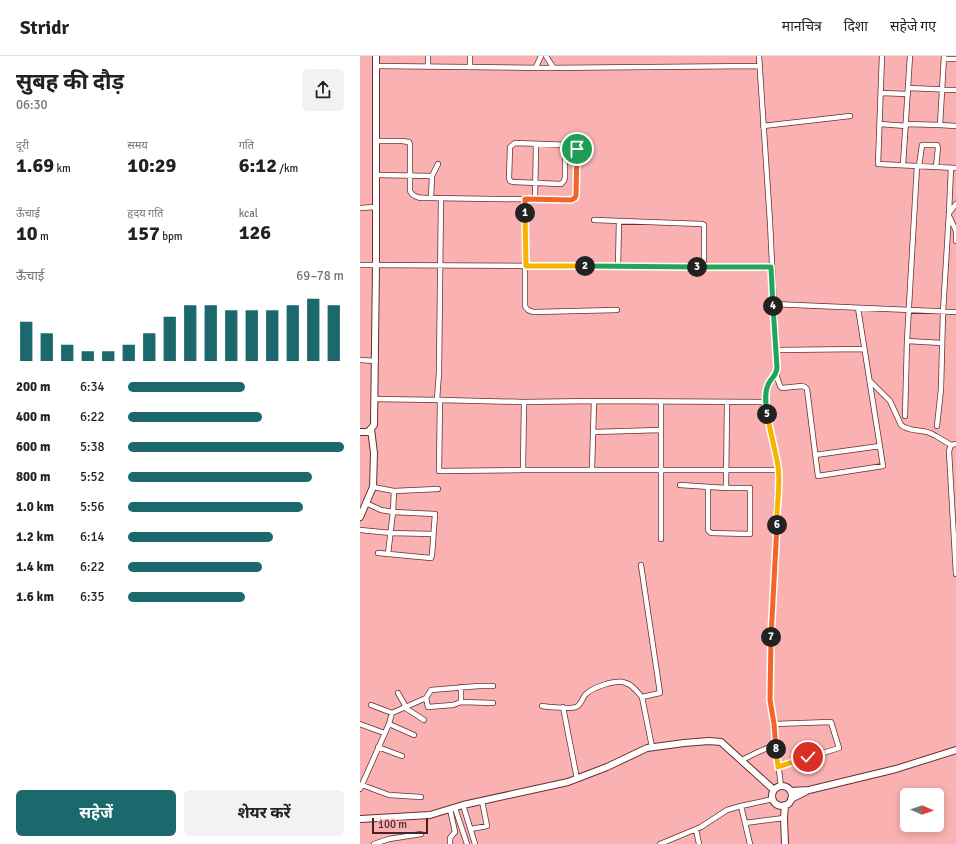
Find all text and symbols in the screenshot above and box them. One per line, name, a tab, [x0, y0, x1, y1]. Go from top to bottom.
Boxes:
text: Stridr	[20, 16, 69, 40]
text: मानचित्र	[782, 18, 822, 35]
text: दिशा	[844, 18, 868, 35]
text: सहेजे गए	[890, 18, 936, 35]
text: सुबह की दौड़	[16, 68, 124, 95]
button: share	[302, 69, 344, 111]
text: 06:30	[16, 97, 48, 113]
pin	[560, 132, 594, 166]
icon: arrive	[566, 138, 588, 160]
text: दूरी	[16, 139, 29, 152]
text: समय	[127, 139, 148, 152]
text: गति	[239, 139, 254, 152]
text: 1.69	[16, 153, 54, 178]
text: 10:29	[127, 153, 176, 178]
text: 6:12	[239, 153, 277, 178]
text: km	[54, 162, 71, 175]
text: /km	[277, 162, 298, 175]
pin: 1	[515, 203, 535, 223]
text: 1	[522, 206, 528, 219]
text: ऊँचाई	[16, 207, 40, 220]
text: हृदय गति	[127, 207, 163, 220]
text: kcal	[239, 207, 258, 220]
text: 126	[239, 220, 271, 245]
text: 10	[16, 221, 38, 246]
text: 157	[127, 221, 160, 246]
text: m	[38, 230, 49, 243]
text: bpm	[160, 230, 183, 243]
pin: 2	[575, 256, 595, 276]
pin: 3	[687, 257, 707, 277]
text: 2	[582, 259, 588, 272]
text: 3	[694, 260, 700, 273]
text: ऊँचाई	[16, 268, 44, 284]
text: 69–78 m	[296, 268, 344, 284]
pin: 4	[763, 296, 783, 316]
text: 4	[770, 299, 776, 312]
text: 200 m	[16, 379, 50, 395]
text: 6:34	[80, 379, 105, 395]
pin: 5	[757, 404, 777, 424]
text: 5	[764, 407, 770, 420]
text: 400 m	[16, 409, 50, 425]
text: 6:22	[80, 409, 105, 425]
text: 600 m	[16, 439, 50, 455]
text: 5:38	[80, 439, 105, 455]
text: 800 m	[16, 469, 50, 485]
text: 5:52	[80, 469, 105, 485]
text: 1.0 km	[16, 499, 54, 515]
text: 5:56	[80, 499, 105, 515]
pin: 6	[767, 515, 787, 535]
text: 6	[774, 518, 780, 531]
text: 1.2 km	[16, 529, 54, 545]
text: 6:14	[80, 529, 105, 545]
text: 1.4 km	[16, 559, 54, 575]
text: 6:22	[80, 559, 105, 575]
text: 1.6 km	[16, 589, 54, 605]
text: 6:35	[80, 589, 105, 605]
pin: 7	[761, 627, 781, 647]
text: 7	[768, 630, 774, 643]
pin: 8	[766, 739, 786, 759]
pin	[791, 740, 825, 774]
text: 8	[773, 742, 779, 755]
icon: check	[797, 746, 819, 768]
north arrow	[900, 788, 944, 832]
map controls	[900, 788, 944, 832]
button: सहेजें	[16, 790, 176, 836]
button: शेयर करें	[184, 790, 344, 836]
scale bar	[372, 816, 428, 835]
text: 100 m	[378, 818, 407, 831]

